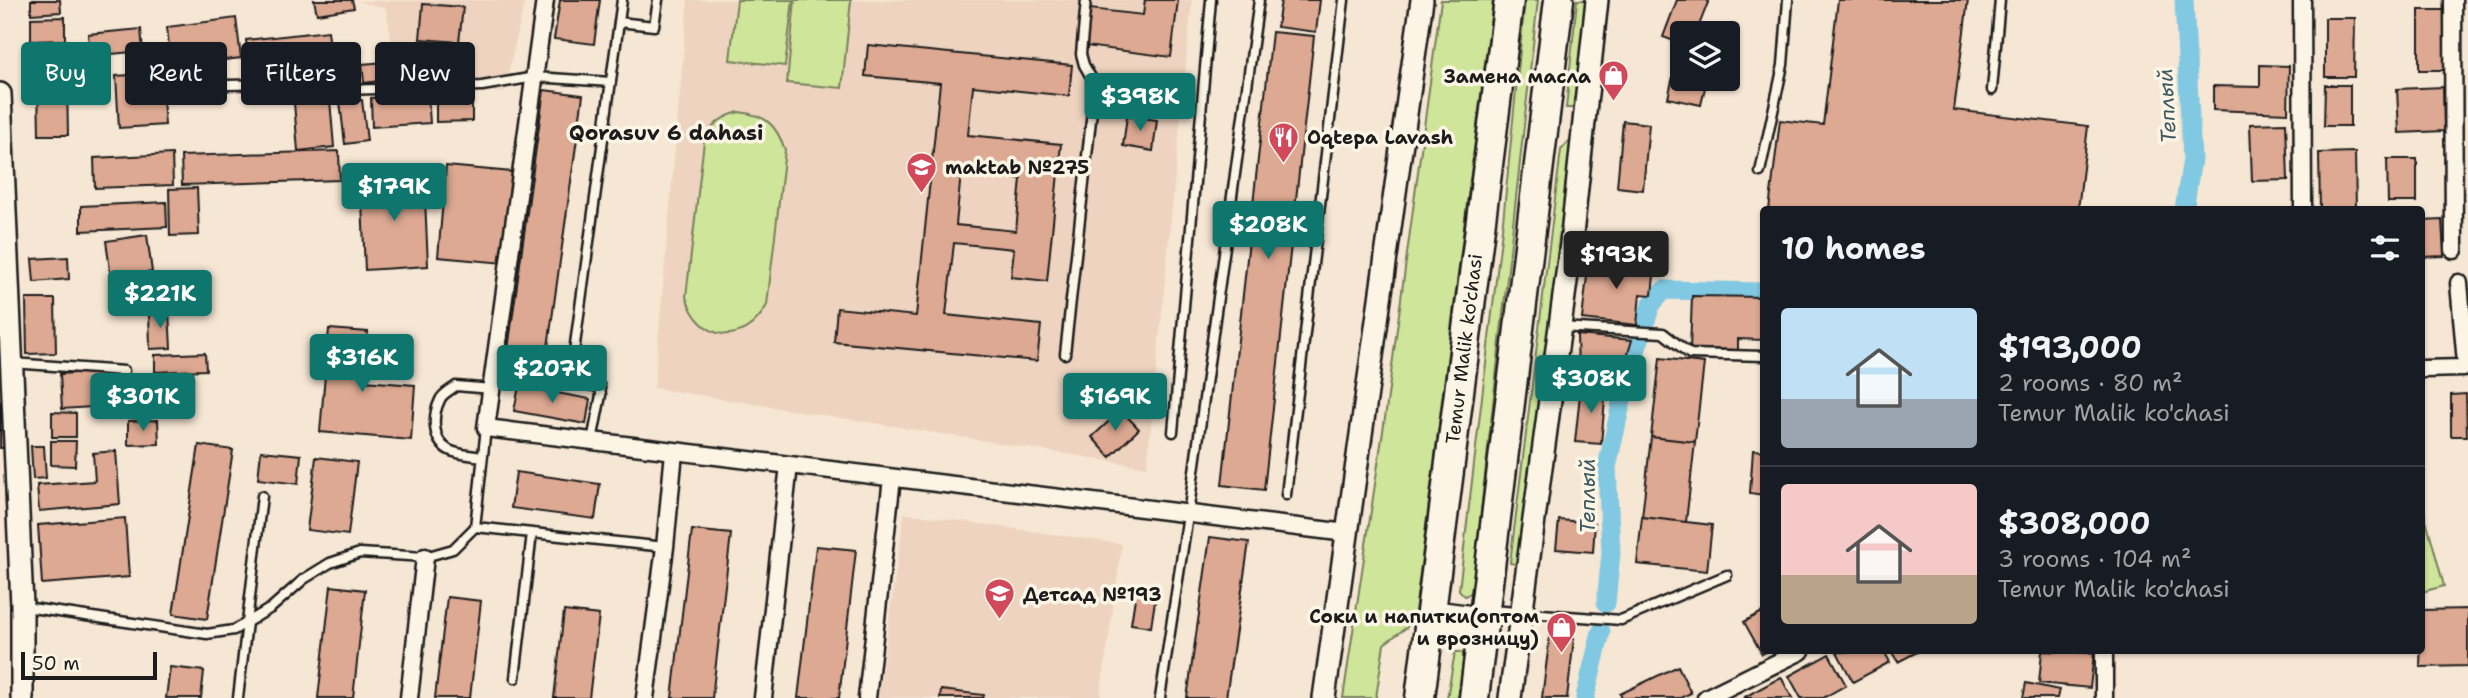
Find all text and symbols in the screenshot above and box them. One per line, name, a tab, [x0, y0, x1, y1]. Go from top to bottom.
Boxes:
map controls	[1670, 21, 1740, 91]
button: layers	[1670, 21, 1740, 91]
chip: Buy	[21, 42, 111, 105]
chip: Rent	[125, 42, 227, 105]
chip: Filters	[241, 42, 361, 105]
chip: New	[375, 42, 475, 105]
shop icon: Замена масла	[1597, 59, 1631, 103]
place label: Замена масла	[1444, 64, 1591, 89]
water label: Теплый	[2151, 68, 2183, 144]
pin: $398K	[1091, 74, 1189, 133]
text: $398K	[1101, 81, 1179, 111]
district label: Qorasuv 6 dahasi	[569, 119, 763, 147]
restaurant icon: Oqtepa Lavash	[1267, 120, 1301, 164]
place label: Oqtepa Lavash	[1307, 125, 1454, 150]
school or university icon: maktab №275	[905, 150, 939, 194]
place label: maktab №275	[945, 155, 1089, 180]
pin: $179K	[345, 164, 443, 223]
text: $179K	[358, 171, 430, 201]
pin: $208K	[1219, 202, 1317, 261]
text: $208K	[1229, 209, 1307, 239]
text: 10 homes	[1781, 228, 1926, 269]
icon: filters	[2366, 229, 2404, 267]
pin: $193K	[1567, 232, 1665, 291]
text: $193K	[1580, 239, 1652, 269]
street label: Temur Malik ko'chasi	[1440, 252, 1488, 446]
pin: $221K	[111, 270, 209, 330]
text: $221K	[124, 278, 196, 308]
text: $193,000	[1998, 327, 2142, 368]
pin: $316K	[313, 334, 411, 394]
icon: home	[1837, 336, 1921, 420]
text: $316K	[326, 342, 398, 372]
pin: $207K	[503, 346, 601, 405]
text: $207K	[513, 353, 591, 383]
pin: $308K	[1542, 356, 1640, 415]
text: $308K	[1551, 363, 1631, 393]
text: 2 rooms · 80 m²	[1998, 368, 2183, 398]
pin: $301K	[94, 374, 192, 433]
pin: $169K	[1066, 374, 1164, 433]
text: $301K	[106, 381, 180, 411]
text: $169K	[1079, 381, 1151, 411]
text: Temur Malik ko'chasi	[1998, 398, 2230, 428]
water label: Теплый	[1574, 458, 1602, 534]
text: $308,000	[1998, 503, 2150, 544]
icon: home	[1837, 512, 1921, 596]
text: 3 rooms · 104 m²	[1998, 544, 2191, 574]
text: Temur Malik ko'chasi	[1998, 574, 2230, 604]
school or university icon: Детсад №193	[983, 577, 1017, 621]
place label: Детсад №193	[1023, 582, 1161, 607]
place label: Соки и напитки(оптом и врозницу)	[1309, 604, 1539, 651]
shop icon: Соки и напитки(оптом и врозницу)	[1545, 610, 1579, 654]
scale bar	[21, 649, 158, 681]
text: 50 m	[32, 651, 80, 676]

